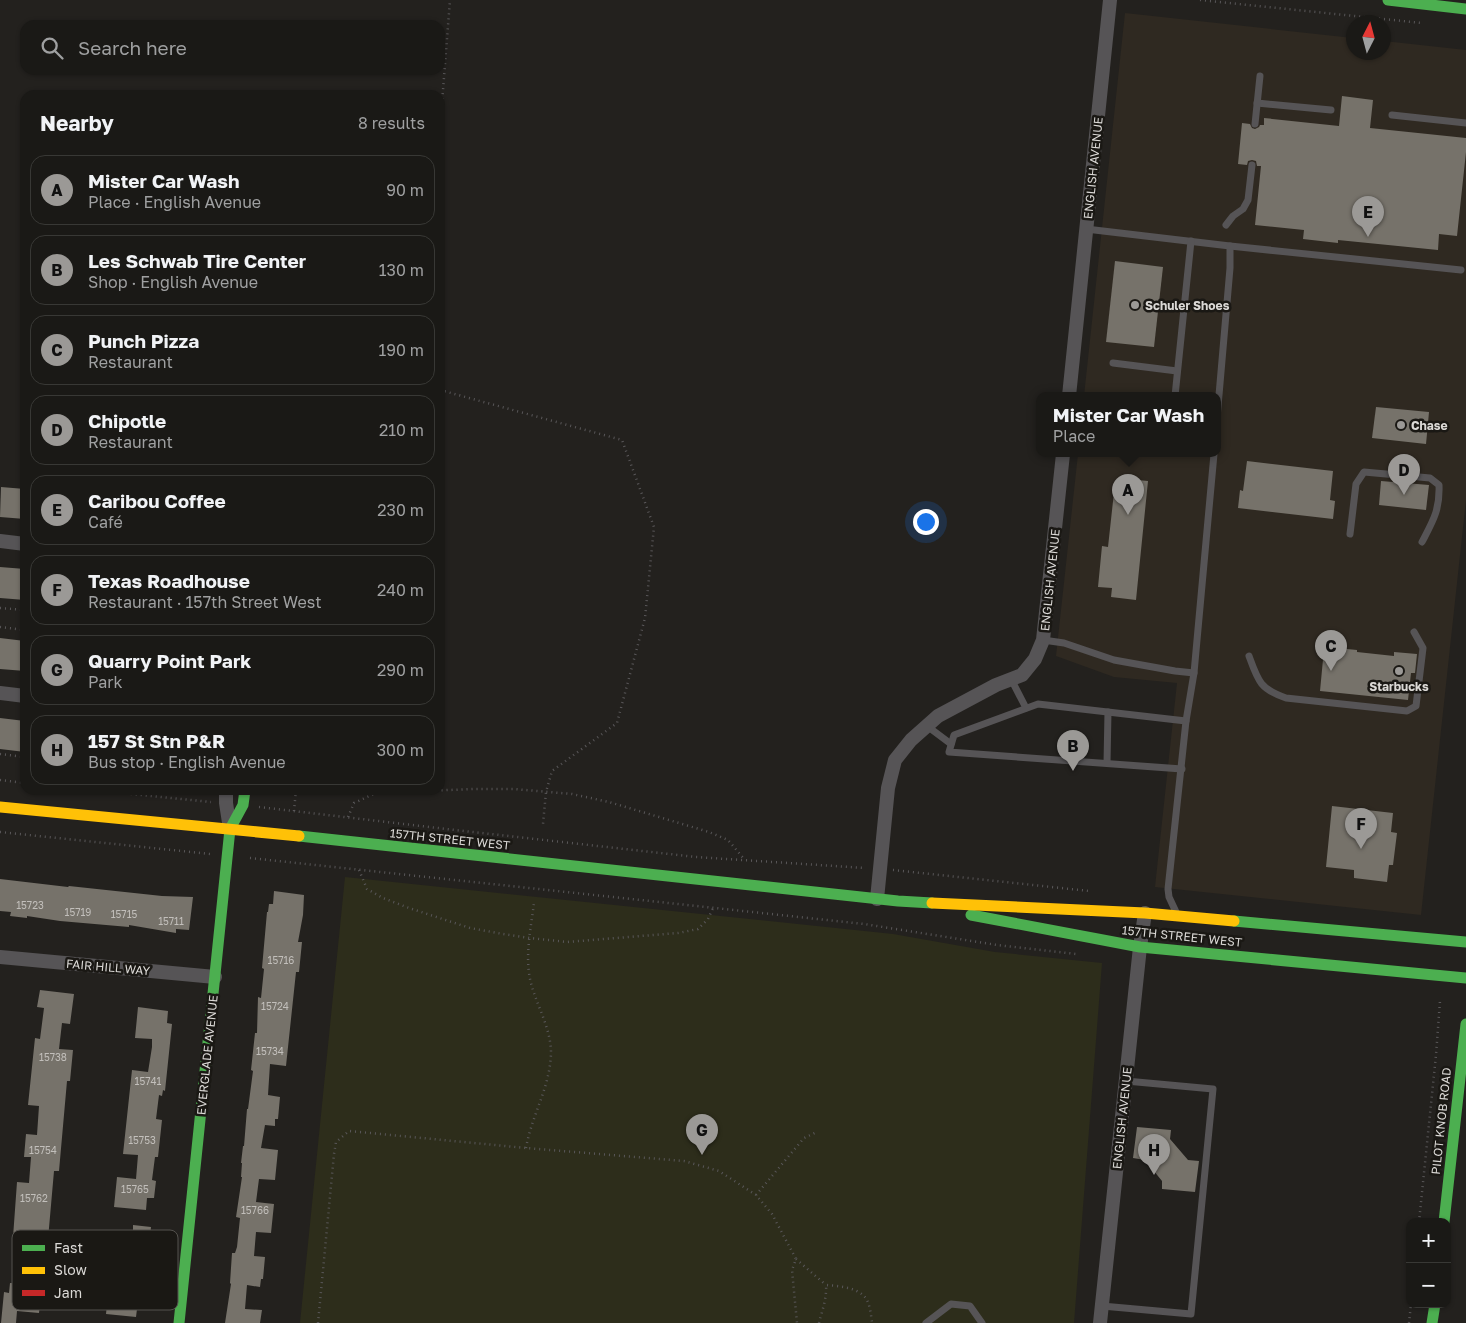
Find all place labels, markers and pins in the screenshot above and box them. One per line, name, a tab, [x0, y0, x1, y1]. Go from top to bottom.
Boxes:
pin: E	[1352, 196, 1384, 237]
place label: Schuler Shoes	[1145, 298, 1230, 313]
marker: Schuler Shoes	[1129, 299, 1141, 311]
place label: Chase	[1411, 418, 1448, 433]
marker: Chase	[1395, 419, 1407, 431]
pin: D	[1388, 454, 1420, 495]
pin: A	[1112, 474, 1144, 515]
pin: C	[1315, 630, 1347, 671]
marker: Starbucks	[1393, 665, 1405, 677]
place label: Starbucks	[1369, 679, 1429, 694]
pin: B	[1057, 730, 1089, 771]
pin: F	[1345, 808, 1377, 849]
pin: G	[686, 1114, 718, 1155]
pin: H	[1138, 1134, 1170, 1175]

